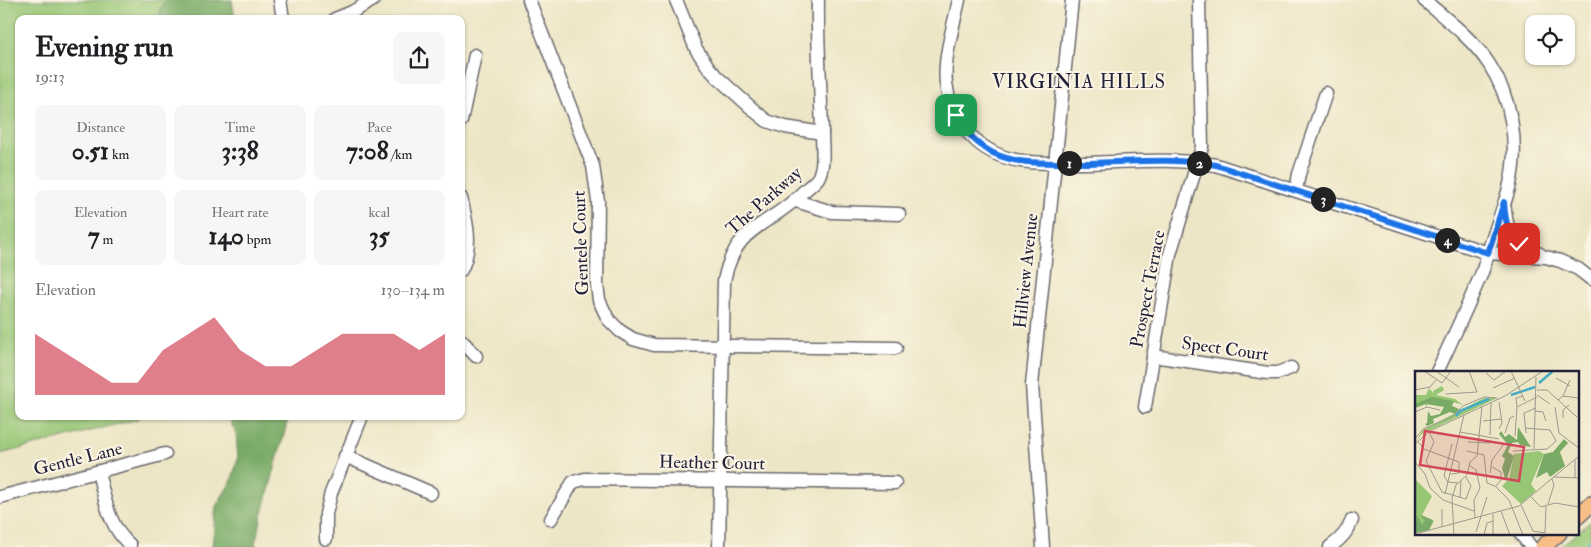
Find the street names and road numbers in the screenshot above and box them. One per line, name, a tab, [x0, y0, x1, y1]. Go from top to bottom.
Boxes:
street label: The Parkway	[721, 161, 807, 240]
street label: Gentele Court	[568, 190, 594, 296]
street label: Hillview Avenue	[1009, 212, 1044, 330]
street label: Prospect Terrace	[1125, 228, 1171, 350]
street label: Spect Court	[1180, 332, 1270, 366]
street label: Gentle Lane	[31, 437, 125, 481]
street label: Heather Court	[659, 451, 766, 475]

